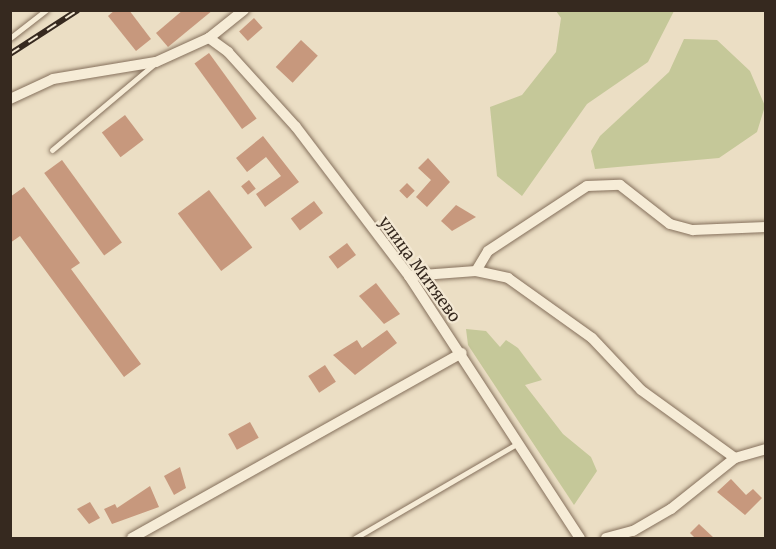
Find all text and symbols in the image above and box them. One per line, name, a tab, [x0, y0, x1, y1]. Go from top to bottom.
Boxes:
street label: улица Митяево	[375, 212, 465, 326]

